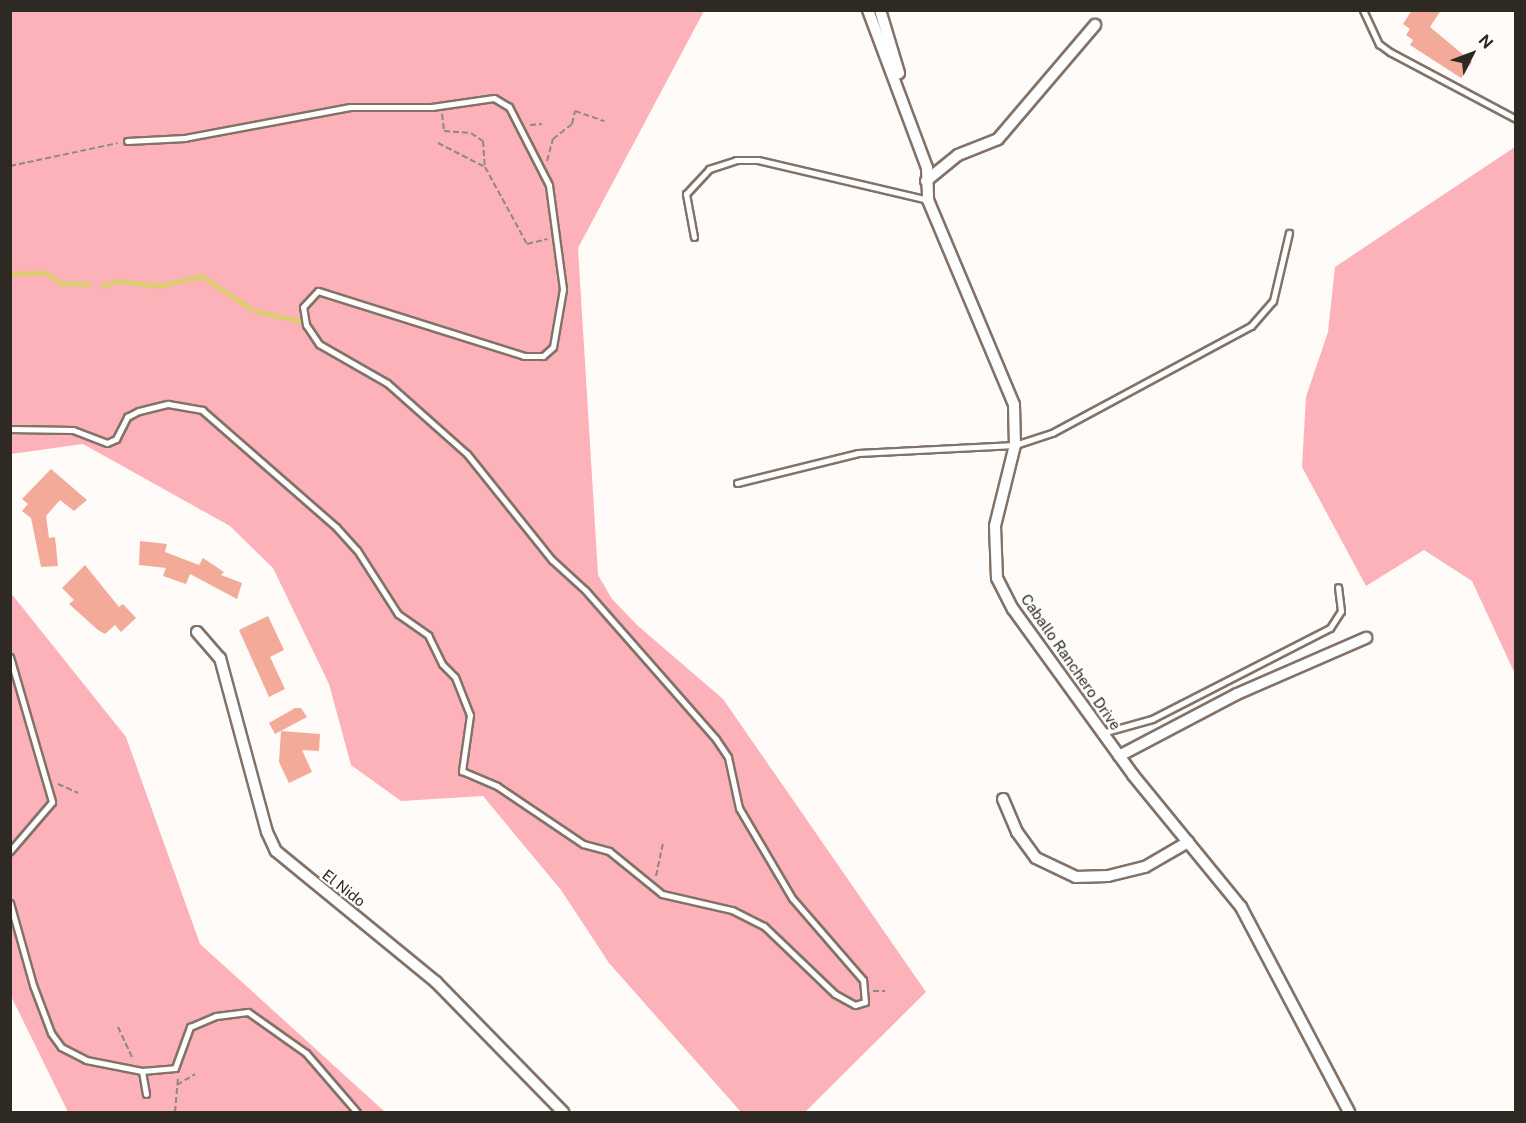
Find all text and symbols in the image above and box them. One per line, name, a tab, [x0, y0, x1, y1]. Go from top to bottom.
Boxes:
north arrow	[1442, 24, 1502, 84]
text: N	[1474, 31, 1497, 53]
street label: Caballo Ranchero Drive	[1017, 590, 1125, 734]
street label: El Nido	[319, 866, 369, 910]

